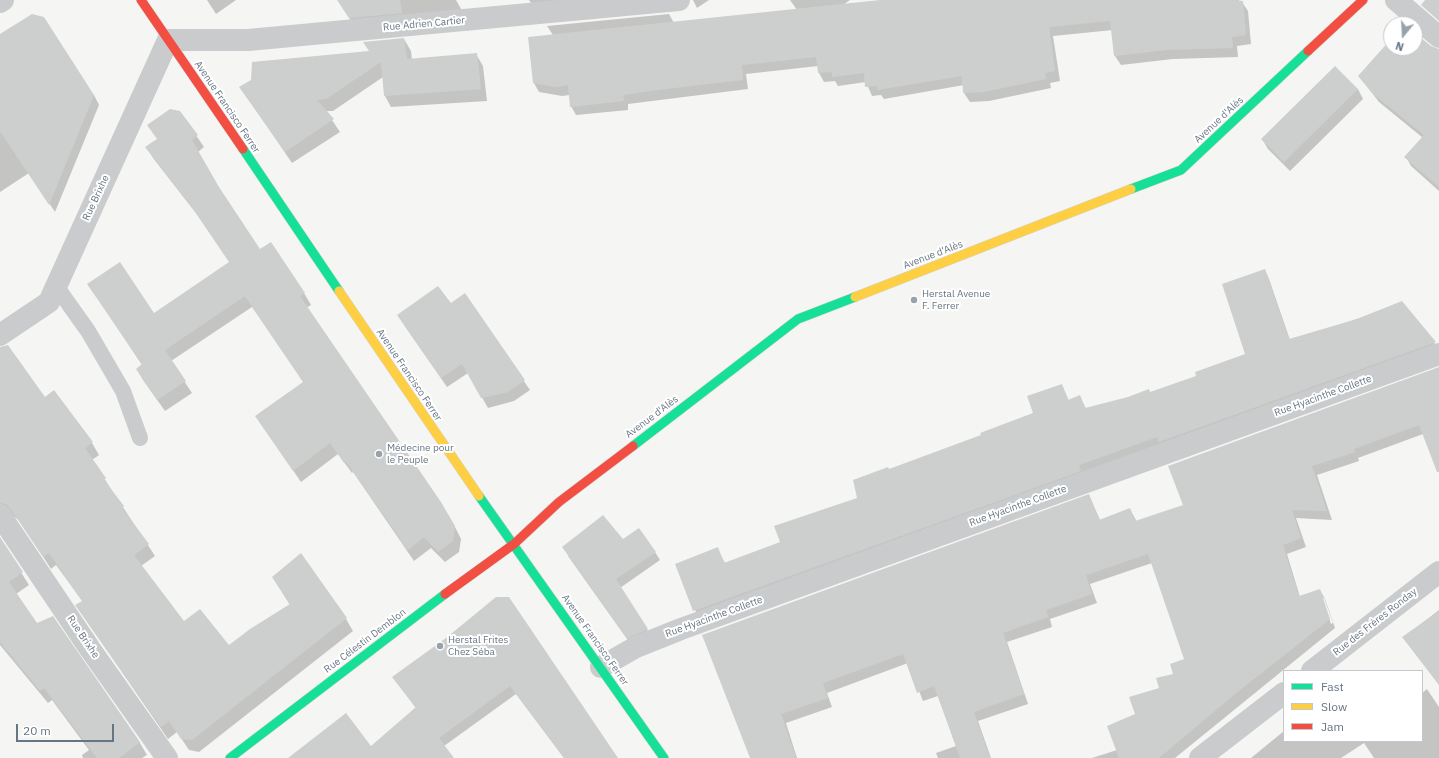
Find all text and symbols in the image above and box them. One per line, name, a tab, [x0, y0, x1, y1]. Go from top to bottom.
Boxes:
street label: Rue Adrien Cartier	[382, 14, 466, 34]
north arrow	[1383, 16, 1423, 56]
text: N	[1394, 39, 1406, 54]
street label: Avenue Francisco Ferrer	[192, 59, 262, 155]
street label: Avenue d'Alès	[1192, 94, 1246, 146]
street label: Rue Brixhe	[80, 173, 112, 223]
street label: Avenue d'Alès	[901, 238, 965, 272]
place label: Herstal Avenue F. Ferrer	[922, 288, 990, 312]
marker: Herstal Avenue F. Ferrer	[909, 295, 919, 305]
street label: Avenue Francisco Ferrer	[374, 327, 444, 423]
street label: Rue Hyacinthe Collette	[1273, 373, 1373, 419]
street label: Avenue d'Alès	[623, 393, 681, 441]
place label: Médecine pour le Peuple	[387, 442, 454, 466]
marker: Médecine pour le Peuple	[374, 449, 384, 459]
street label: Rue Hyacinthe Collette	[968, 483, 1068, 529]
street label: Rue des Frères Ronday	[1331, 586, 1419, 658]
street label: Avenue Francisco Ferrer	[559, 592, 631, 688]
street label: Rue Hyacinthe Collette	[664, 594, 764, 640]
street label: Rue Célestin Demblon	[322, 606, 408, 676]
street label: Rue Brixhe	[64, 613, 102, 661]
place label: Herstal Frites Chez Séba	[448, 634, 508, 658]
marker: Herstal Frites Chez Séba	[435, 641, 445, 651]
legend	[1283, 670, 1423, 742]
text: Fast	[1321, 679, 1344, 694]
text: Slow	[1321, 699, 1347, 714]
scale bar	[18, 716, 116, 742]
text: Jam	[1321, 719, 1344, 734]
text: 20 m	[23, 723, 51, 738]

